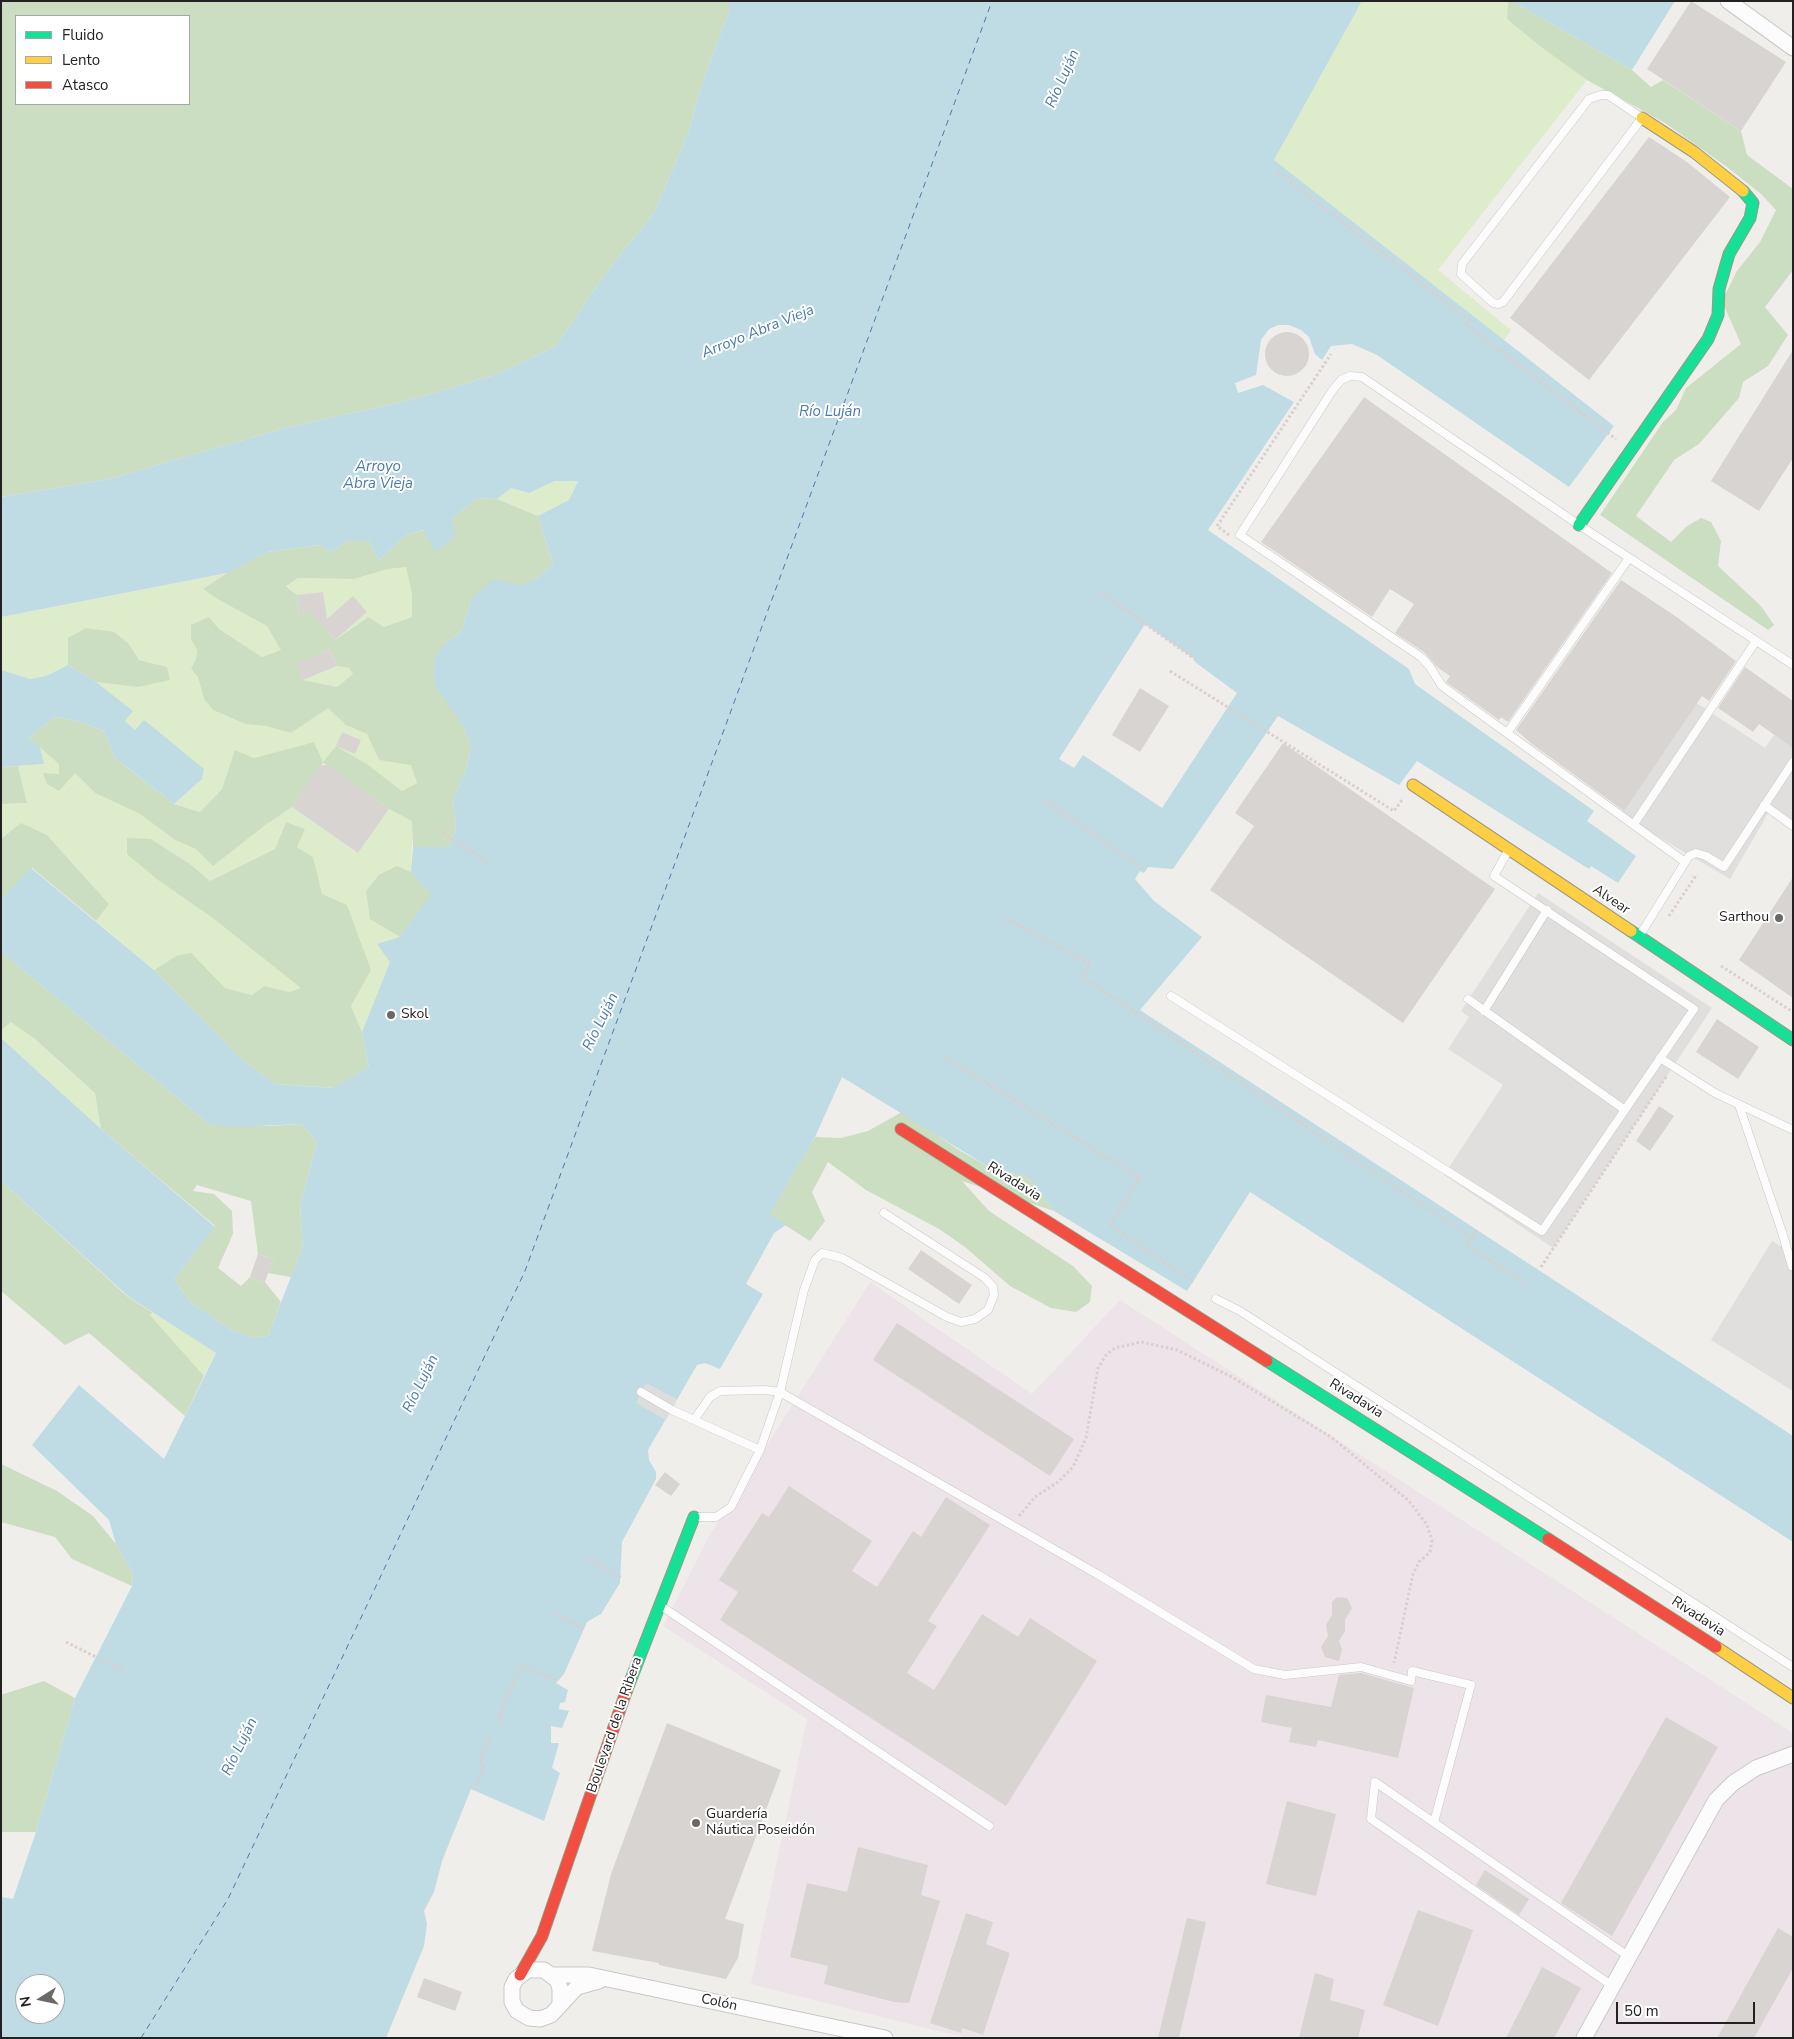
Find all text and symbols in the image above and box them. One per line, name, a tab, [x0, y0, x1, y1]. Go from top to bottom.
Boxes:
legend	[15, 15, 190, 105]
text: Fluido	[62, 25, 104, 45]
water label: Río Luján	[1042, 47, 1084, 111]
text: Lento	[62, 50, 100, 70]
text: Atasco	[62, 75, 108, 95]
water label: Arroyo Abra Vieja	[699, 301, 817, 363]
water label: Río Luján	[799, 403, 861, 421]
water label: Arroyo Abra Vieja	[343, 458, 413, 493]
street label: Alvear	[1589, 882, 1633, 918]
place label: Sarthou	[1719, 910, 1769, 926]
marker: Sarthou	[1773, 912, 1785, 924]
water label: Río Luján	[579, 990, 623, 1054]
place label: Skol	[401, 1007, 428, 1023]
marker: Skol	[385, 1009, 397, 1021]
street label: Rivadavia	[984, 1159, 1044, 1205]
water label: Río Luján	[399, 1352, 443, 1416]
street label: Rivadavia	[1326, 1376, 1386, 1422]
street label: Rivadavia	[1668, 1593, 1728, 1641]
street label: Boulevard de la Ribera	[584, 1655, 646, 1795]
water label: Río Luján	[218, 1715, 262, 1779]
place label: Guardería Náutica Poseidón	[706, 1807, 815, 1840]
marker: Guardería Náutica Poseidón	[690, 1817, 702, 1829]
north arrow	[15, 1974, 65, 2024]
street label: Colón	[699, 1991, 739, 2015]
scale bar	[1619, 1992, 1758, 2024]
text: N	[15, 1995, 36, 2008]
text: 50 m	[1624, 2001, 1659, 2021]

